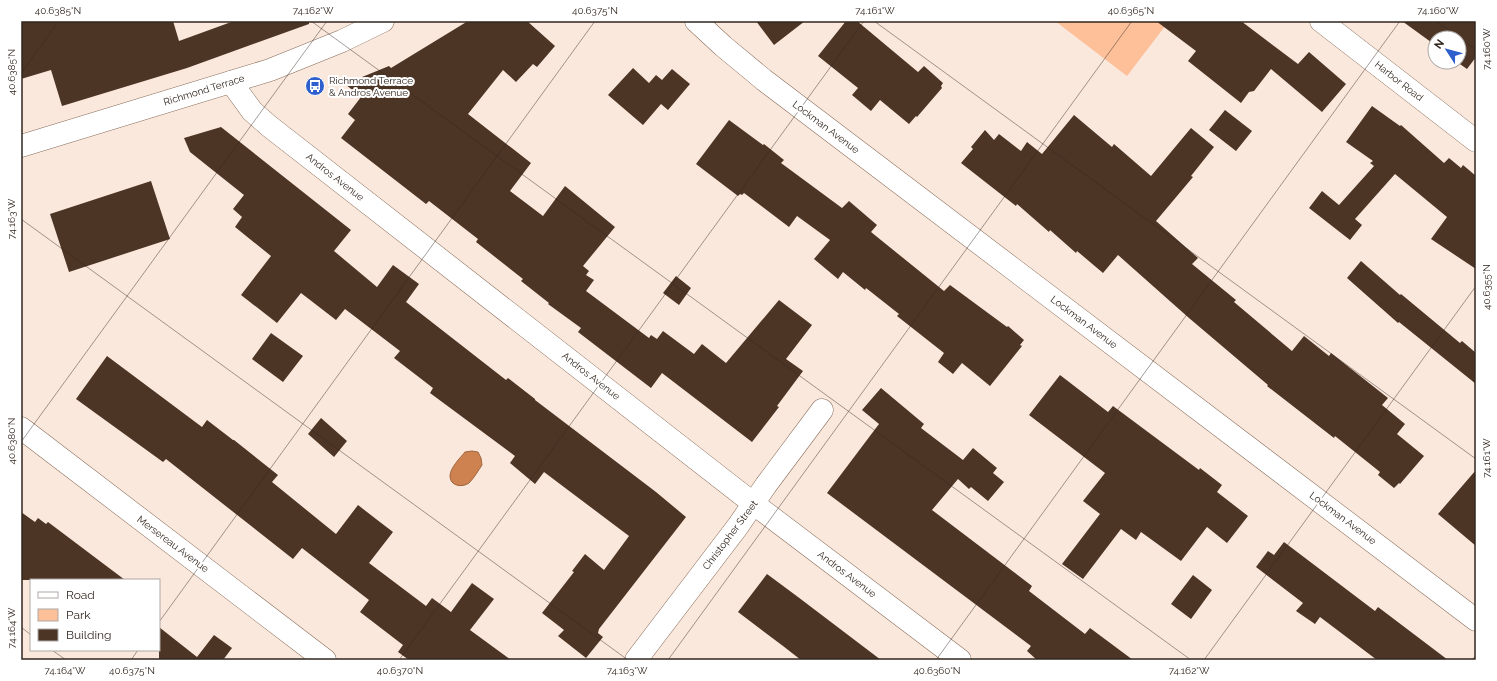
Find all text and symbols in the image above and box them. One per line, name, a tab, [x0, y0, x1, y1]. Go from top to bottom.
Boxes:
text: 40.6385°N	[35, 5, 81, 16]
text: 74.162°W	[293, 5, 334, 16]
text: 40.6375°N	[572, 5, 618, 16]
text: 74.161°W	[855, 5, 895, 16]
text: 40.6365°N	[1108, 5, 1154, 16]
text: 74.160°W	[1417, 5, 1459, 16]
text: 74.160°W	[1481, 28, 1492, 70]
north arrow	[1427, 30, 1467, 70]
text: N	[1432, 37, 1447, 52]
text: 40.6385°N	[6, 49, 17, 95]
street label: Harbor Road	[1373, 59, 1425, 103]
street label: Richmond Terrace	[162, 72, 246, 108]
bus stop icon: Richmond Terrace & Andros Avenue	[304, 75, 326, 97]
place label: Richmond Terrace & Andros Avenue	[329, 75, 413, 98]
street label: Lockman Avenue	[791, 98, 861, 156]
street label: Andros Avenue	[304, 151, 366, 203]
text: 74.163°W	[6, 198, 17, 239]
text: 40.6355°N	[1481, 264, 1492, 310]
street label: Lockman Avenue	[1049, 293, 1119, 351]
street label: Andros Avenue	[560, 350, 622, 402]
text: 40.6380°N	[6, 417, 17, 465]
text: 74.161°W	[1481, 438, 1492, 478]
street label: Lockman Avenue	[1308, 489, 1378, 547]
street label: Christopher Street	[700, 498, 760, 572]
street label: Mersereau Avenue	[135, 514, 211, 575]
street label: Andros Avenue	[816, 548, 878, 600]
legend	[30, 579, 160, 651]
text: Road	[66, 588, 95, 602]
text: 74.164°W	[6, 607, 17, 648]
text: Park	[66, 608, 91, 622]
text: Building	[66, 628, 112, 642]
text: 74.164°W	[45, 665, 86, 676]
text: 40.6375°N	[109, 665, 155, 676]
text: 40.6370°N	[377, 665, 423, 676]
text: 74.163°W	[607, 665, 648, 676]
text: 40.6360°N	[913, 665, 961, 676]
text: 74.162°W	[1169, 665, 1210, 676]

